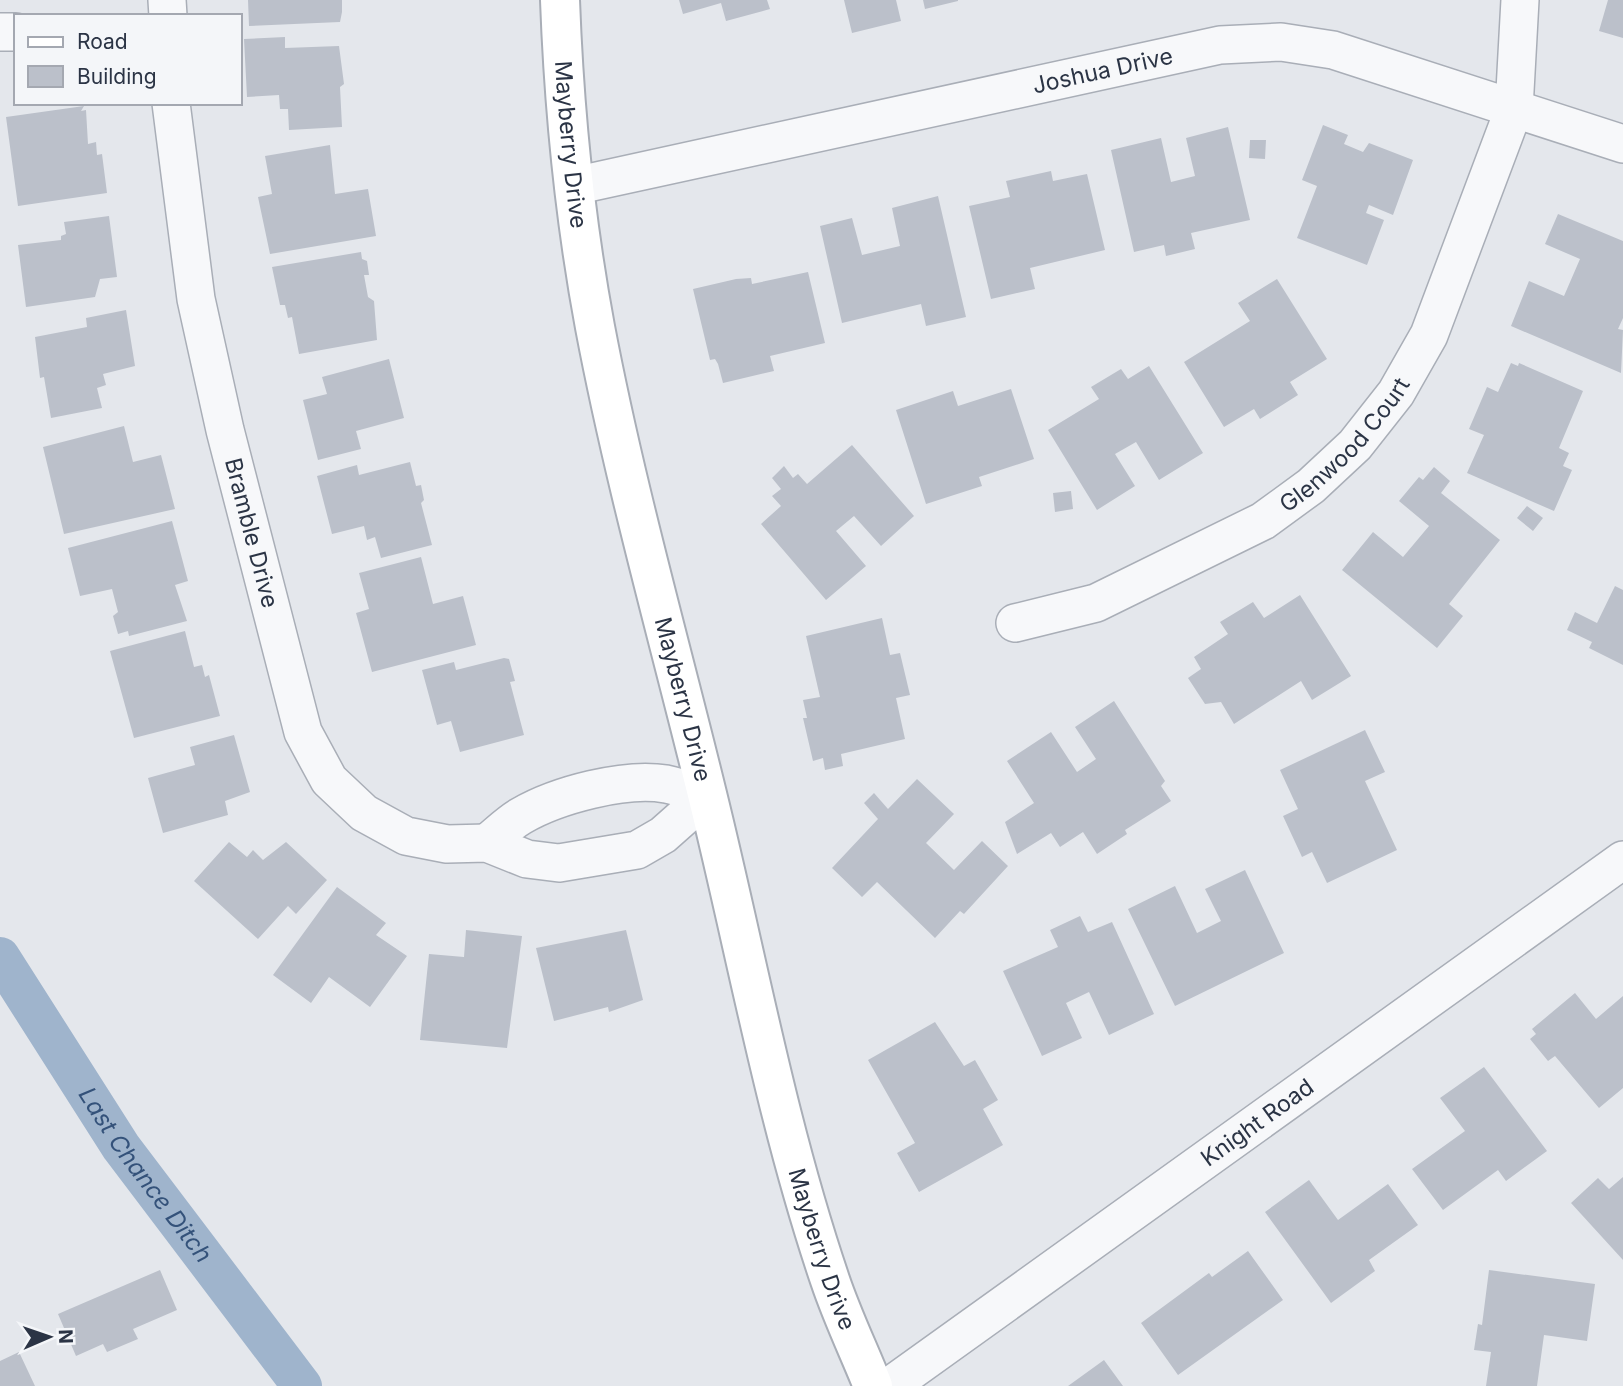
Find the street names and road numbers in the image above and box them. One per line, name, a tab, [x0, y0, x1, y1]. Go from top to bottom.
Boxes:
street label: Joshua Drive	[1030, 42, 1175, 100]
street label: Mayberry Drive	[549, 60, 593, 230]
street label: Glenwood Court	[1274, 372, 1416, 518]
street label: Bramble Drive	[219, 455, 284, 611]
street label: Mayberry Drive	[649, 614, 717, 785]
street label: Knight Road	[1196, 1073, 1319, 1172]
street label: Mayberry Drive	[783, 1165, 862, 1334]

